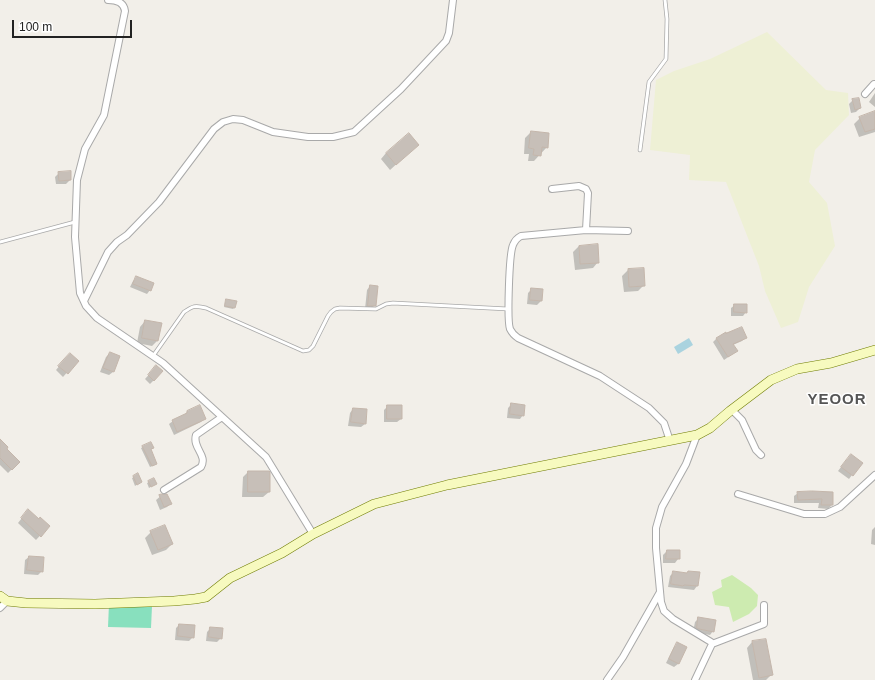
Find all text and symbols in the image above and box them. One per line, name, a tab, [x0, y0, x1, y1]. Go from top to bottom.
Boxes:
scale bar	[14, 12, 134, 38]
text: 100 m	[19, 20, 52, 34]
district label: YEOOR	[807, 391, 867, 409]

